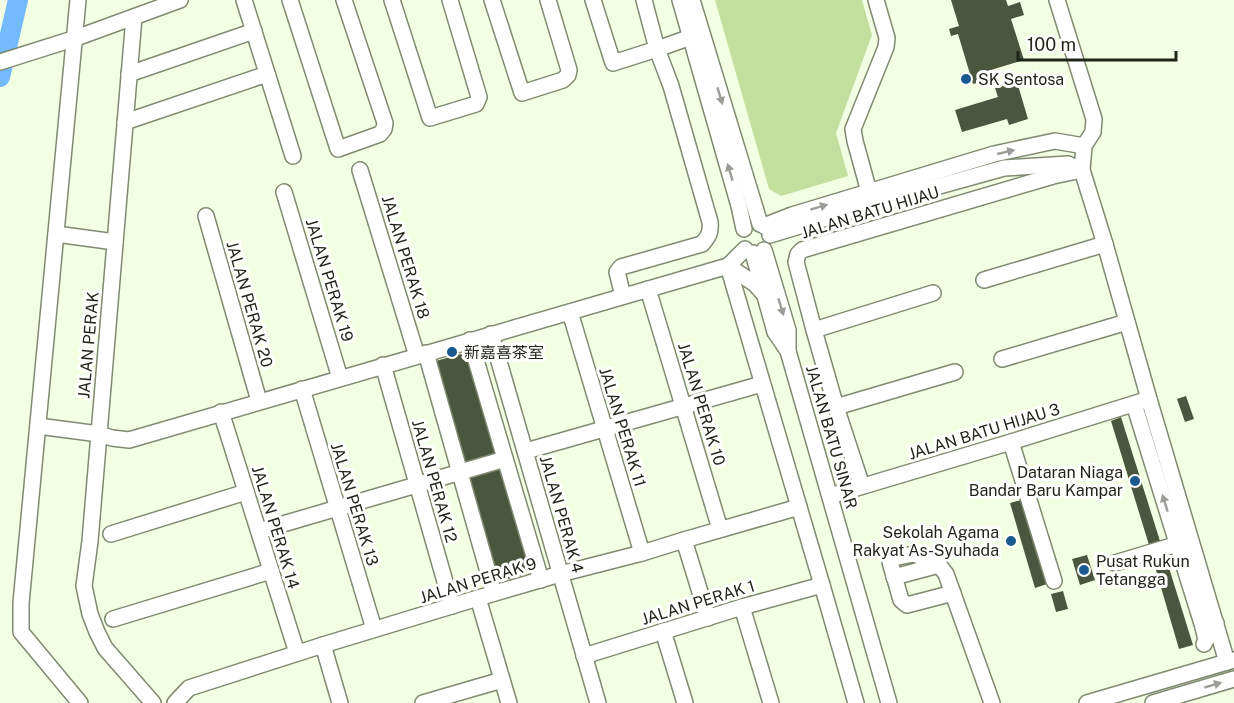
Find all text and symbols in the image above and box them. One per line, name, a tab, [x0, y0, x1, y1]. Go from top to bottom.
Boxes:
scale bar	[1018, 24, 1176, 62]
text: 100 m	[1027, 34, 1076, 55]
place label: SK Sentosa	[978, 70, 1064, 89]
marker: SK Sentosa	[959, 72, 973, 86]
one-way arrow	[716, 87, 725, 105]
one-way arrow	[997, 146, 1015, 156]
one-way arrow	[725, 163, 734, 181]
street label: JALAN BATU HIJAU	[799, 182, 942, 243]
street label: JALAN PERAK 18	[378, 193, 433, 321]
one-way arrow	[810, 202, 828, 211]
street label: JALAN PERAK 19	[302, 216, 357, 344]
street label: JALAN PERAK 20	[222, 239, 277, 370]
street label: JALAN PERAK	[74, 291, 103, 399]
one-way arrow	[777, 298, 786, 316]
street label: JALAN PERAK 10	[674, 340, 729, 468]
place label: 新嘉喜茶室	[464, 343, 544, 362]
marker: 新嘉喜茶室	[445, 345, 459, 359]
street label: JALAN BATU SINAR	[802, 363, 861, 511]
street label: JALAN PERAK 11	[595, 365, 650, 489]
street label: JALAN BATU HIJAU 3	[906, 399, 1062, 464]
street label: JALAN PERAK 12	[408, 417, 461, 545]
street label: JALAN PERAK 13	[327, 440, 382, 568]
street label: JALAN PERAK 4	[536, 453, 587, 575]
street label: JALAN PERAK 14	[248, 463, 303, 591]
place label: Dataran Niaga Bandar Baru Kampar	[969, 463, 1123, 500]
marker: Dataran Niaga Bandar Baru Kampar	[1128, 474, 1142, 488]
one-way arrow	[1160, 494, 1169, 512]
place label: Sekolah Agama Rakyat As-Syuhada	[853, 523, 999, 560]
marker: Sekolah Agama Rakyat As-Syuhada	[1004, 534, 1018, 548]
place label: Pusat Rukun Tetangga	[1096, 552, 1190, 589]
street label: JALAN PERAK 9	[417, 554, 539, 607]
marker: Pusat Rukun Tetangga	[1077, 563, 1091, 577]
street label: JALAN PERAK 1	[639, 576, 757, 629]
one-way arrow	[1205, 680, 1223, 689]

